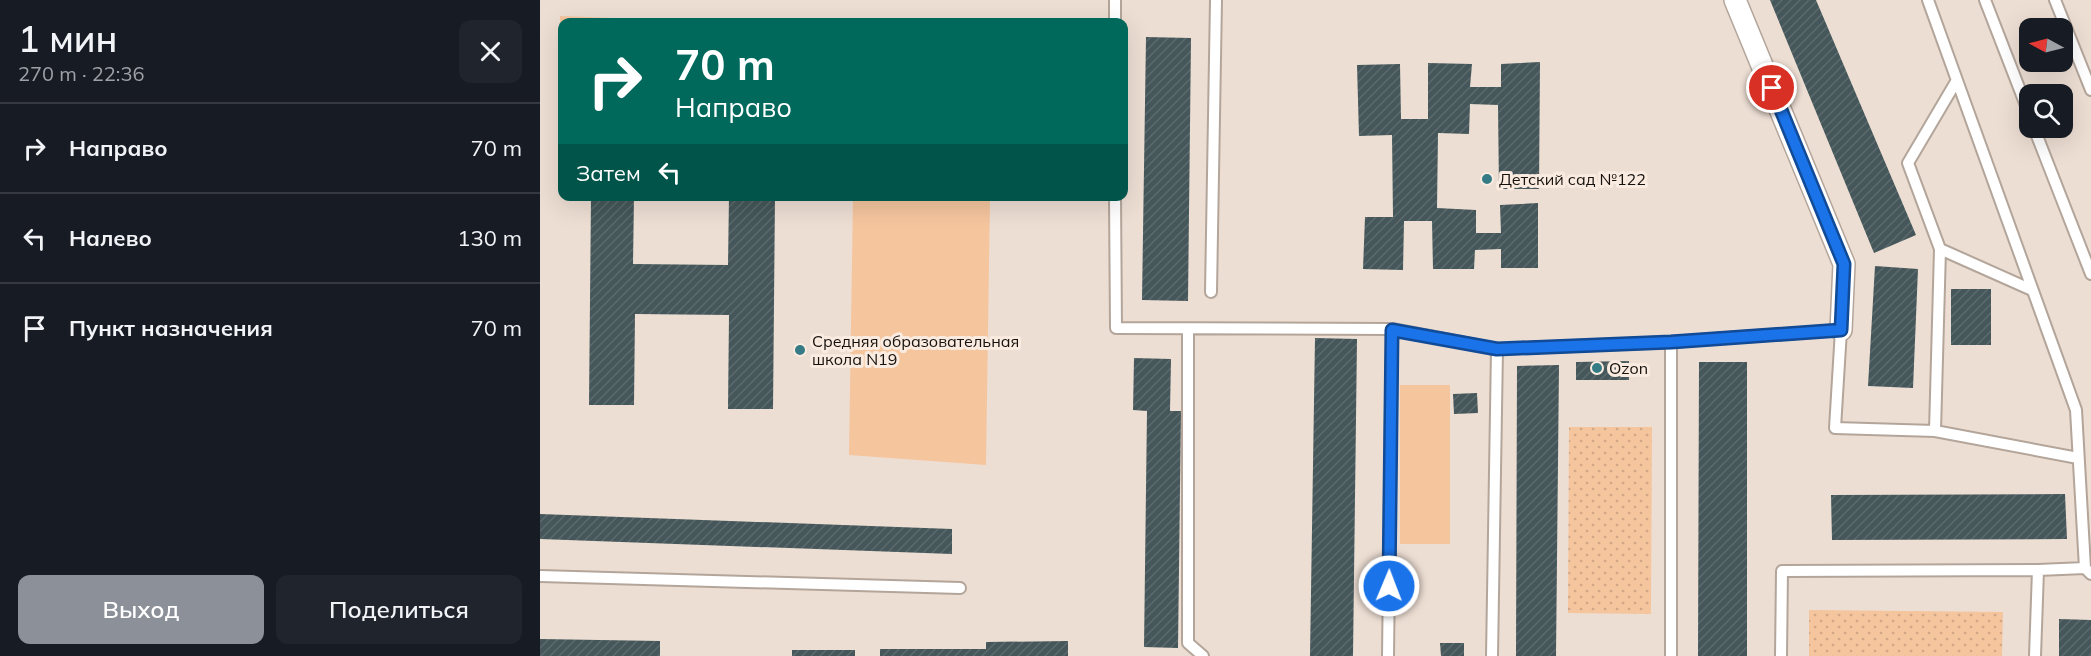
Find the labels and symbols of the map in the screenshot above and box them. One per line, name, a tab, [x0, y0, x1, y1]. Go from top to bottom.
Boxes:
north arrow	[2019, 18, 2073, 72]
pin	[1746, 62, 1797, 113]
place label: Детский сад №122	[1499, 169, 1646, 189]
marker: Детский сад №122	[1480, 172, 1494, 186]
place label: Средняя образовательная школа N19	[812, 331, 1019, 369]
marker: Средняя образовательная школа N19	[793, 343, 807, 357]
place label: Ozon	[1609, 358, 1648, 378]
marker: Ozon	[1590, 361, 1604, 375]
position arrow	[1357, 554, 1421, 618]

